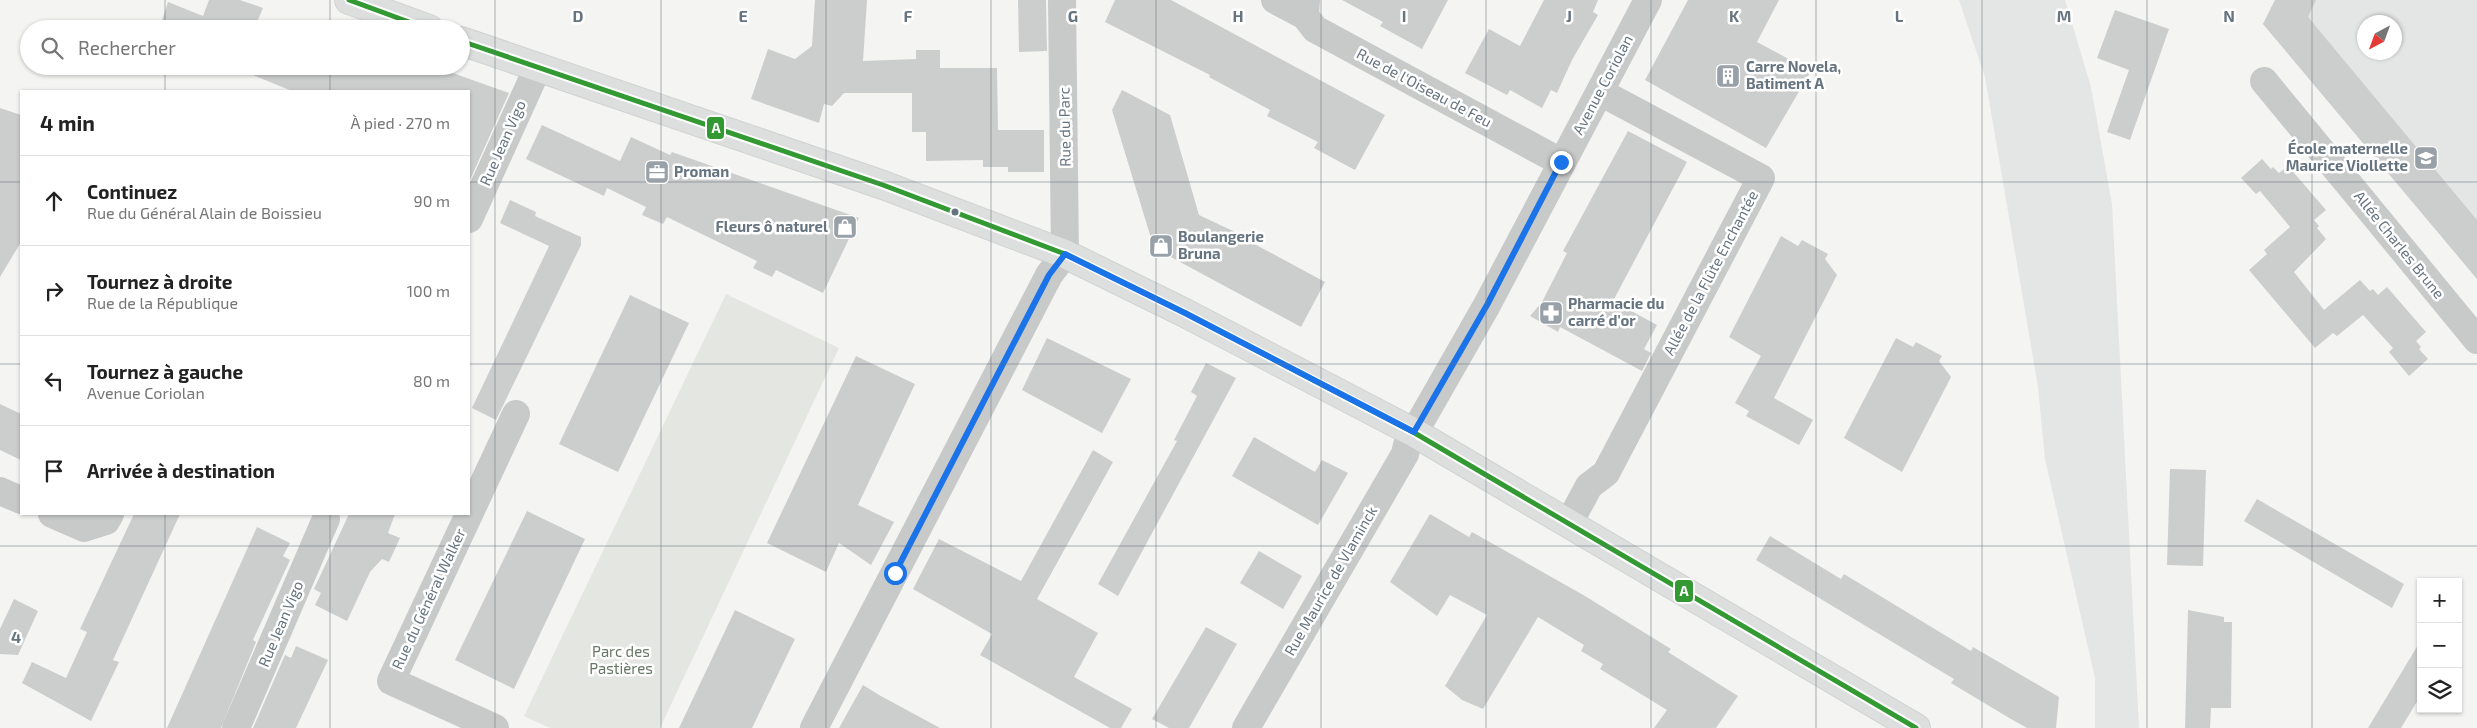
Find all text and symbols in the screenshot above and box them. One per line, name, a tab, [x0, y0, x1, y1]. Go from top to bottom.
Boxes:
text: D	[573, 6, 584, 25]
text: E	[738, 6, 748, 25]
text: F	[904, 6, 913, 25]
text: G	[1068, 6, 1078, 25]
text: H	[1232, 6, 1244, 25]
text: I	[1402, 6, 1406, 25]
text: J	[1566, 6, 1572, 25]
text: K	[1729, 6, 1740, 25]
text: L	[1895, 6, 1904, 25]
text: M	[2057, 6, 2071, 25]
text: N	[2223, 6, 2235, 25]
north arrow	[2357, 15, 2402, 60]
search box	[20, 20, 470, 75]
street label: Avenue Coriolan	[1568, 32, 1636, 137]
icon: search	[38, 34, 66, 62]
text: Rechercher	[78, 36, 176, 59]
street label: Rue de l'Oiseau de Feu	[1354, 44, 1495, 130]
place label: Carre Novela, Batiment A	[1746, 57, 1841, 92]
building icon: Carre Novela, Batiment A	[1715, 63, 1741, 89]
street label: Rue du Parc	[1054, 87, 1074, 167]
street label: Rue Jean Vigo	[475, 97, 529, 188]
text: 4 min	[40, 110, 95, 135]
text: À pied · 270 m	[351, 113, 450, 132]
line badge: A	[706, 116, 725, 140]
text: A	[711, 119, 721, 136]
place label: École maternelle Maurice Viollette	[2286, 138, 2408, 174]
school or university icon: École maternelle Maurice Viollette	[2413, 145, 2439, 171]
route end	[1550, 151, 1573, 174]
office icon: Proman	[644, 159, 670, 185]
place label: Proman	[674, 162, 729, 180]
text: Continuez	[87, 180, 177, 203]
icon: ahead	[40, 187, 68, 215]
street label: Allée de la Flûte Enchantée	[1659, 187, 1761, 358]
street label: Allée Charles Brune	[2351, 187, 2449, 302]
text: 90 m	[414, 191, 450, 210]
text: Rue du Général Alain de Boissieu	[87, 203, 322, 222]
unlabelled marker	[950, 207, 960, 217]
shop icon: Fleurs ô naturel	[832, 214, 858, 240]
place label: Fleurs ô naturel	[715, 217, 828, 235]
place label: Boulangerie Bruna	[1178, 227, 1264, 262]
shop icon: Boulangerie Bruna	[1148, 233, 1174, 259]
text: Tournez à droite	[87, 270, 233, 293]
icon: right	[40, 277, 68, 305]
text: 100 m	[407, 281, 450, 300]
text: Rue de la République	[87, 293, 238, 312]
place label: Pharmacie du carré d'or	[1568, 294, 1664, 329]
pharmacy icon: Pharmacie du carré d'or	[1538, 300, 1564, 326]
text: Tournez à gauche	[87, 360, 243, 383]
icon: left	[40, 367, 68, 395]
text: 80 m	[413, 371, 450, 390]
text: Avenue Coriolan	[87, 383, 205, 402]
icon: arrive	[40, 457, 68, 485]
text: Arrivée à destination	[87, 459, 275, 482]
street label: Rue Maurice de Vlaminck	[1280, 502, 1380, 658]
street label: Rue du Général Walker	[387, 525, 469, 672]
route start	[884, 562, 907, 585]
street label: Rue Jean Vigo	[254, 578, 306, 669]
map controls	[2417, 578, 2462, 713]
button: +	[2417, 578, 2462, 623]
line badge: A	[1674, 579, 1694, 603]
text: A	[1679, 582, 1689, 599]
button: −	[2417, 623, 2462, 668]
text: 4	[11, 627, 21, 646]
park label: Parc des Pastières	[589, 642, 653, 677]
button: layers	[2417, 668, 2462, 713]

